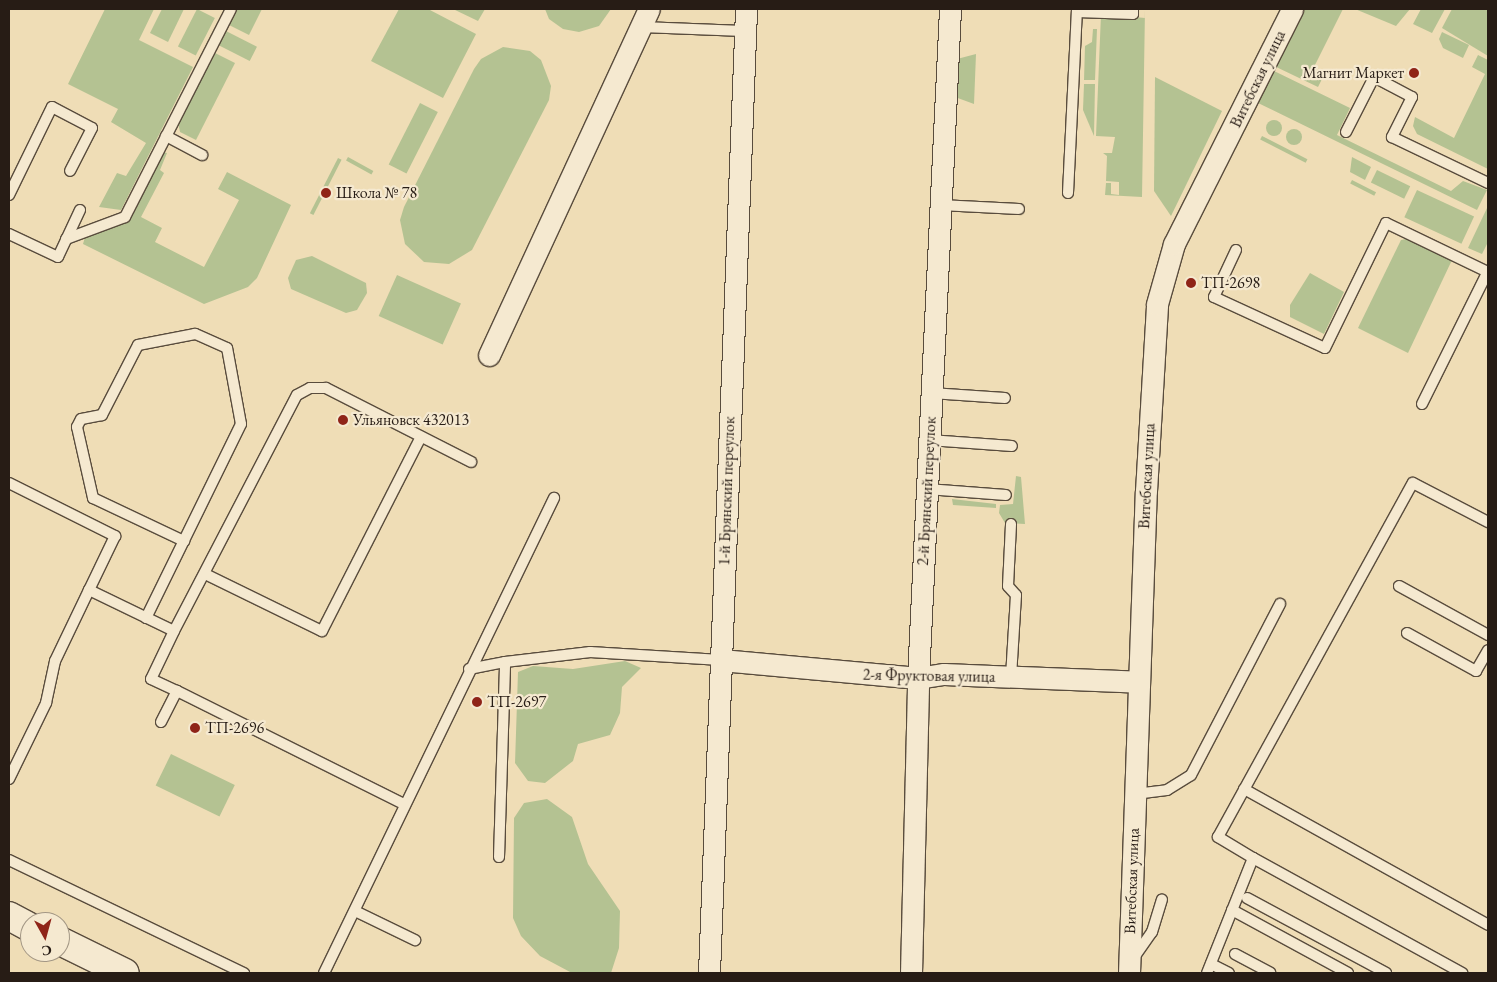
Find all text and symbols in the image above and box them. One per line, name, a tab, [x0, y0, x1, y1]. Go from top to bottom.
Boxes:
street label: Витебская улица	[1226, 27, 1290, 131]
place label: Магнит Маркет	[1302, 63, 1404, 83]
marker: Магнит Маркет	[1408, 67, 1420, 79]
place label: Школа № 78	[336, 183, 417, 203]
marker: Школа № 78	[320, 187, 332, 199]
place label: ТП-2698	[1201, 273, 1260, 293]
marker: ТП-2698	[1185, 277, 1197, 289]
place label: Ульяновск 432013	[353, 410, 469, 430]
marker: Ульяновск 432013	[337, 414, 349, 426]
street label: 1-й Брянский переулок	[715, 416, 739, 566]
street label: 2-й Брянский переулок	[914, 416, 940, 566]
street label: Витебская улица	[1135, 423, 1159, 529]
street label: 2-я Фруктовая улица	[863, 665, 995, 687]
place label: ТП-2697	[487, 692, 546, 712]
marker: ТП-2697	[471, 696, 483, 708]
place label: ТП-2696	[205, 718, 264, 738]
marker: ТП-2696	[189, 722, 201, 734]
street label: Витебская улица	[1121, 828, 1143, 934]
north arrow	[20, 912, 70, 962]
text: С	[41, 941, 53, 960]

